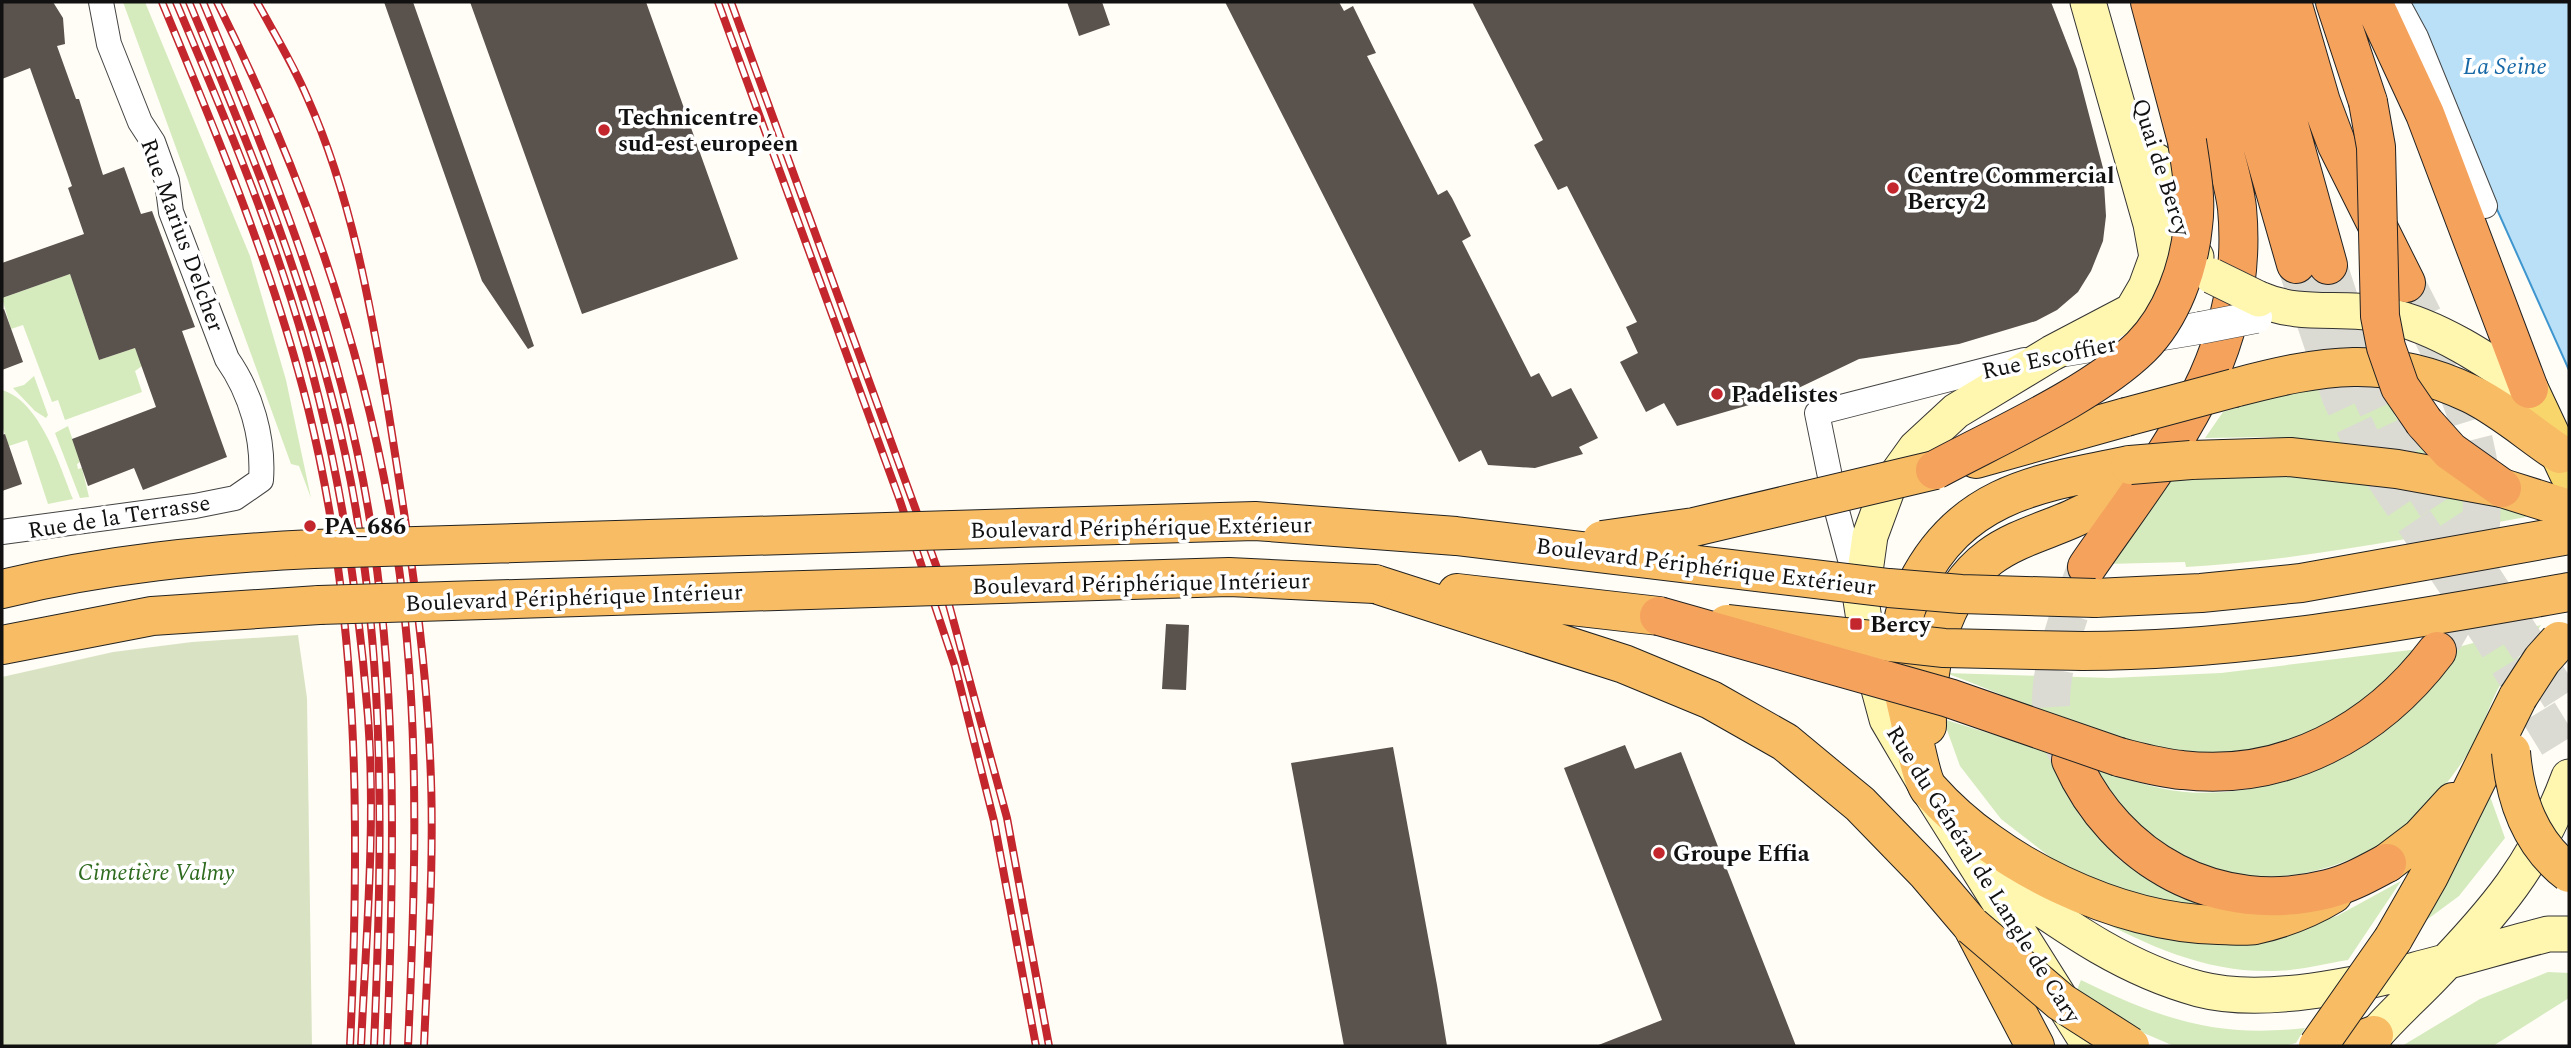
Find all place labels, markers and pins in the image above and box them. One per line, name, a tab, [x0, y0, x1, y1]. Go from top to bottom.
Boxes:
place label: Technicentre sud-est européen	[618, 101, 798, 162]
marker: Technicentre sud-est européen	[596, 122, 612, 138]
place label: Centre Commercial Bercy 2	[1907, 159, 2115, 220]
marker: Centre Commercial Bercy 2	[1885, 180, 1901, 196]
place label: Padelistes	[1731, 378, 1838, 413]
marker: Padelistes	[1709, 386, 1725, 402]
place label: PA_686	[324, 510, 406, 545]
marker: PA_686	[302, 518, 318, 534]
place label: Bercy	[1870, 608, 1931, 643]
marker: Bercy	[1848, 616, 1864, 632]
place label: Groupe Effia	[1673, 837, 1810, 872]
marker: Groupe Effia	[1651, 845, 1667, 861]

